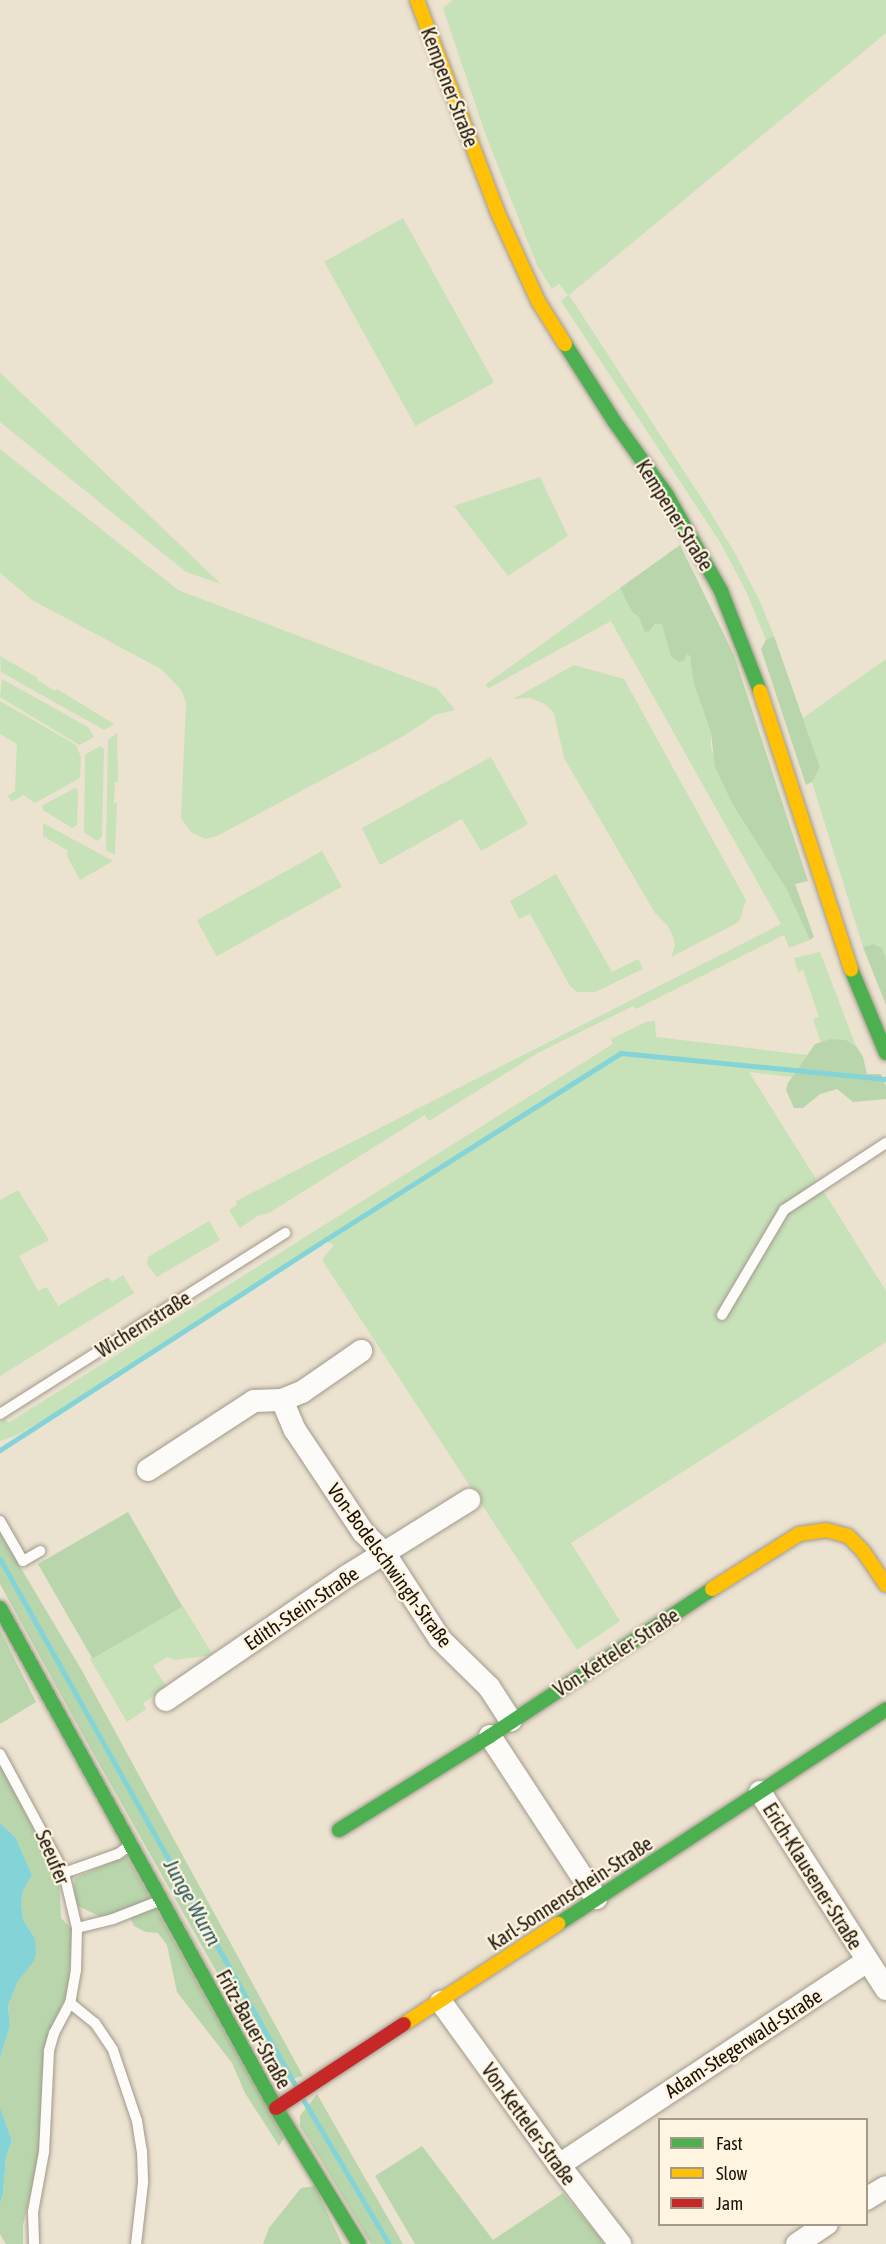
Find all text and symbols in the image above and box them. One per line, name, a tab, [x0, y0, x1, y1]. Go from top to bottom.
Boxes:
street label: Kempener Straße	[416, 24, 484, 150]
street label: Kempener Straße	[631, 455, 719, 575]
street label: Wichernstraße	[91, 1285, 195, 1363]
street label: Von-Bodelschwingh-Straße	[322, 1478, 458, 1652]
street label: Edith-Stein-Straße	[239, 1561, 363, 1655]
street label: Von-Ketteler-Straße	[549, 1603, 683, 1701]
street label: Erich-Klausener-Straße	[758, 1798, 868, 1954]
street label: Seeufer	[31, 1826, 75, 1888]
street label: Karl-Sonnenschein-Straße	[483, 1831, 657, 1955]
water label: Junge Wurm	[159, 1854, 227, 1950]
street label: Fritz-Bauer-Straße	[212, 1965, 296, 2093]
street label: Adam-Stegerwald-Straße	[660, 1983, 826, 2103]
street label: Von-Ketteler-Straße	[477, 2058, 581, 2190]
legend	[658, 2118, 868, 2226]
text: Fast	[716, 2133, 743, 2154]
text: Slow	[716, 2163, 747, 2184]
text: Jam	[716, 2193, 743, 2214]

